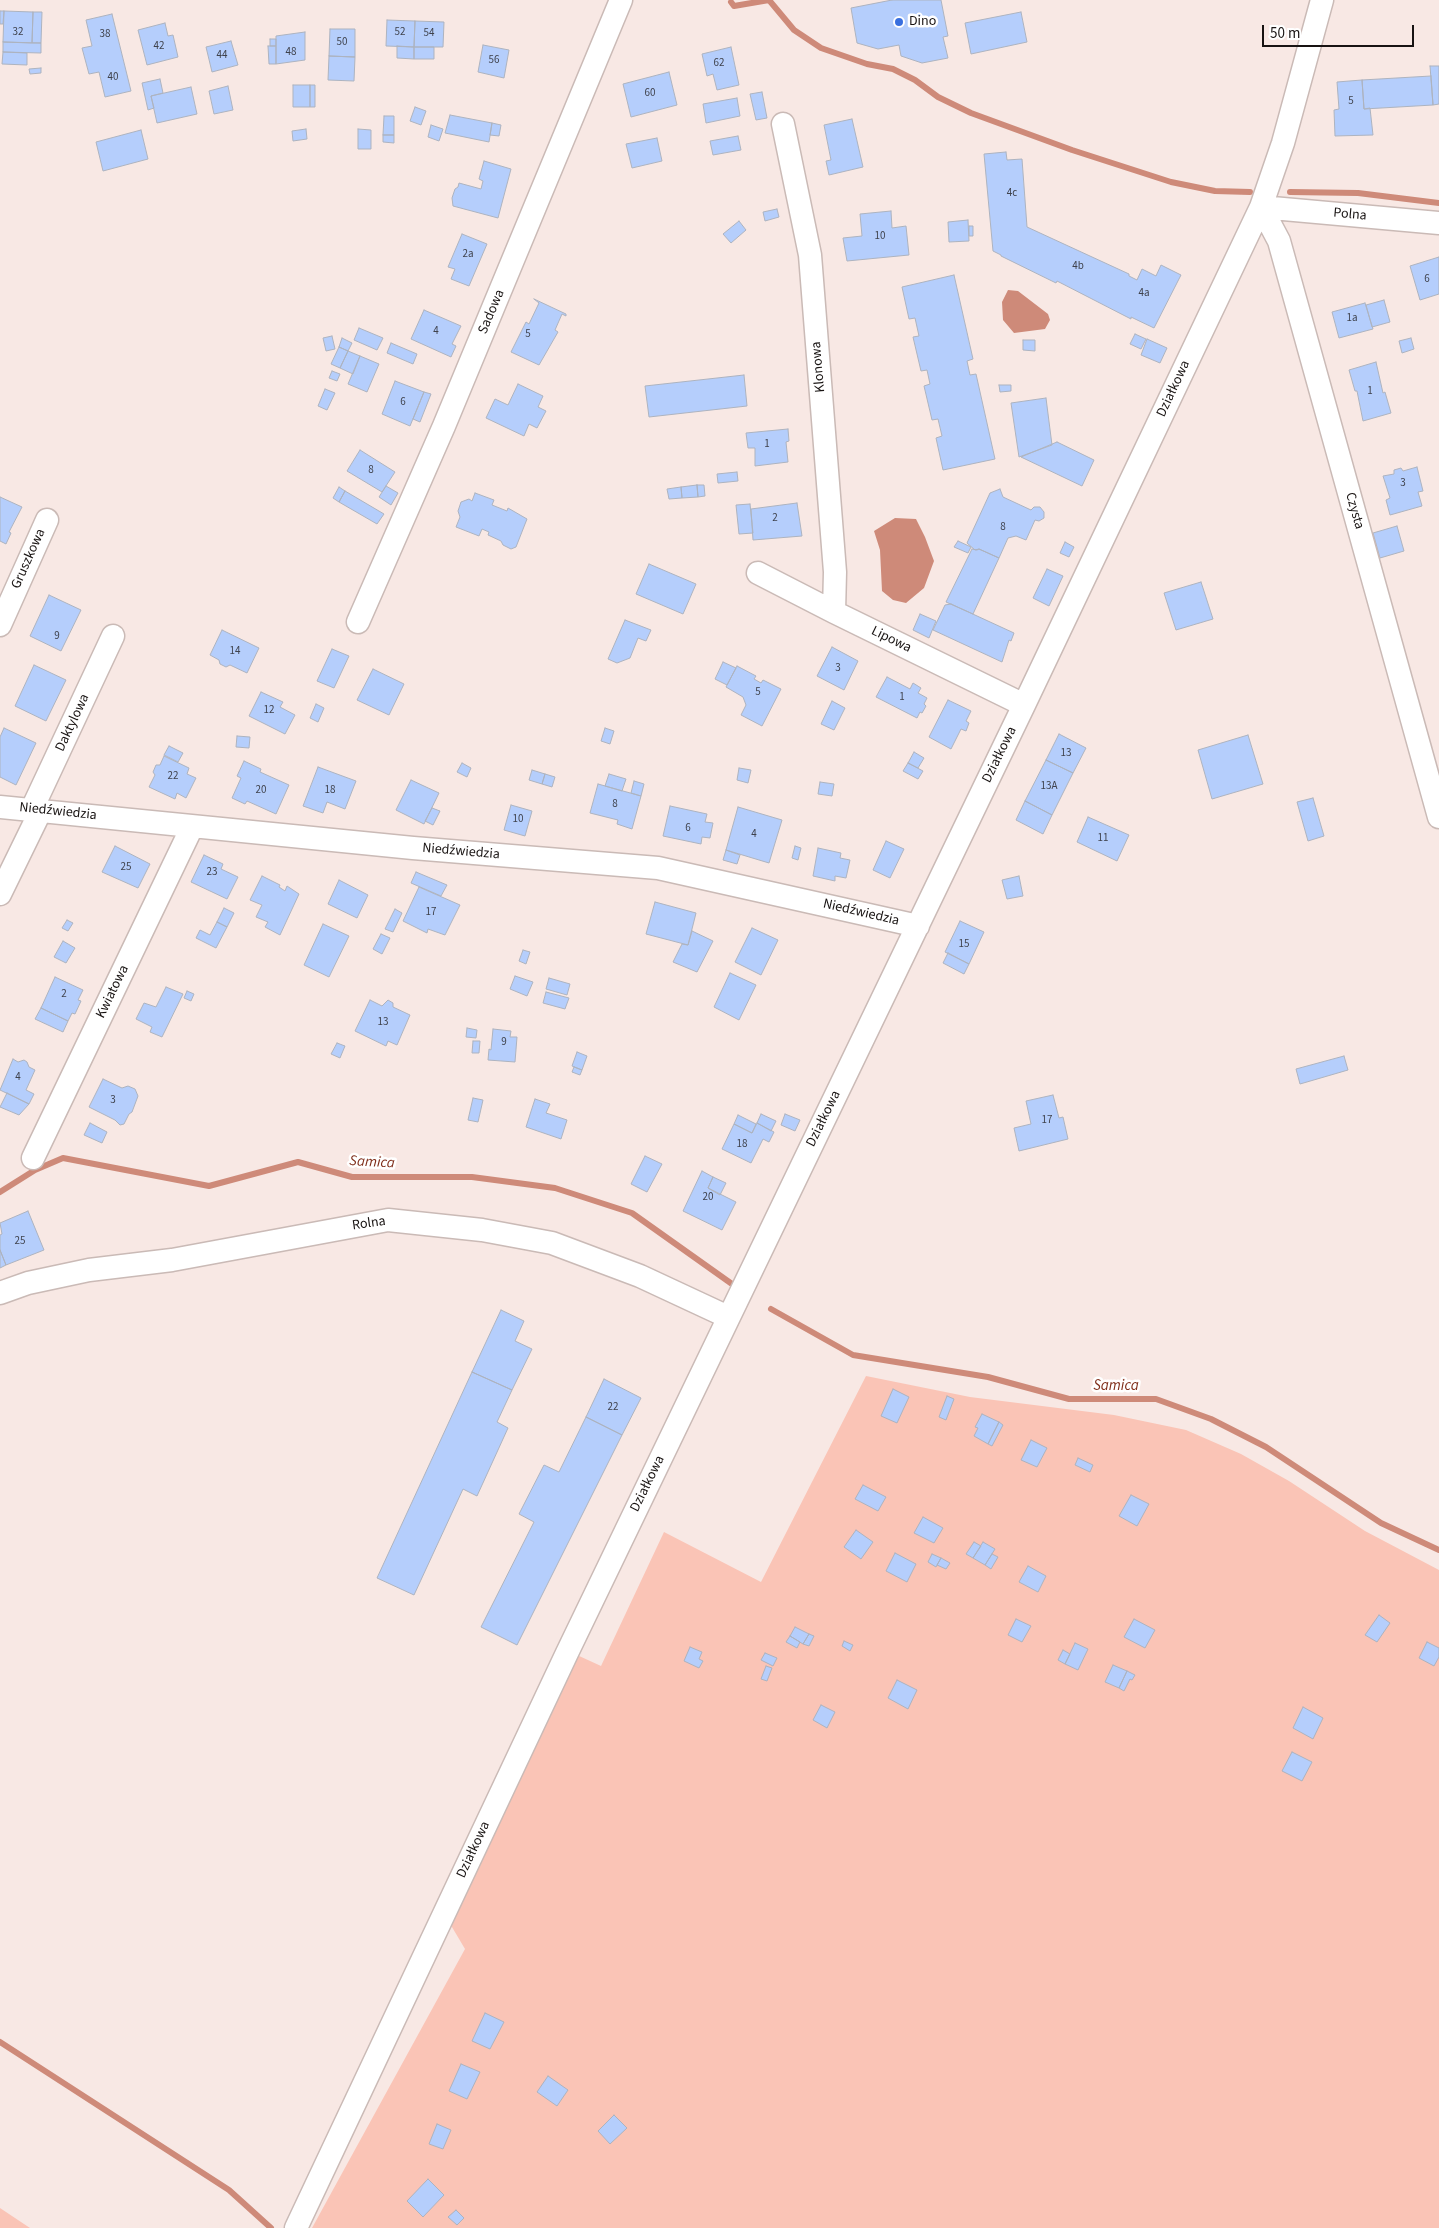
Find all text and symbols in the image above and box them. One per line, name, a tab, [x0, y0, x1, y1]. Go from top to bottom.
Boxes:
place label: Dino	[909, 14, 936, 30]
scale bar	[1264, 15, 1416, 47]
marker: Dino	[893, 16, 905, 28]
text: 50 m	[1270, 23, 1300, 44]
house number: 32	[13, 26, 23, 40]
house number: 52	[395, 26, 405, 40]
house number: 54	[424, 27, 434, 41]
house number: 38	[100, 28, 110, 42]
house number: 50	[337, 36, 347, 50]
house number: 42	[154, 40, 164, 54]
house number: 48	[286, 46, 296, 60]
house number: 44	[217, 49, 227, 63]
house number: 56	[489, 54, 499, 68]
house number: 62	[714, 57, 724, 71]
house number: 40	[108, 71, 118, 85]
house number: 60	[645, 87, 655, 101]
house number: 5	[1348, 95, 1354, 109]
house number: 4c	[1007, 187, 1017, 201]
street label: Polna	[1333, 205, 1367, 225]
house number: 10	[875, 230, 885, 244]
house number: 2a	[462, 248, 474, 262]
house number: 4b	[1072, 260, 1084, 274]
house number: 6	[1424, 273, 1430, 287]
street label: Sadowa	[475, 287, 509, 337]
house number: 4a	[1138, 287, 1150, 301]
house number: 1a	[1346, 312, 1358, 326]
house number: 4	[433, 325, 439, 339]
house number: 5	[525, 328, 531, 342]
street label: Klonowa	[808, 341, 830, 393]
street label: Działkowa	[1154, 358, 1194, 420]
house number: 1	[1367, 385, 1373, 399]
house number: 6	[400, 396, 406, 410]
house number: 1	[764, 438, 770, 452]
house number: 8	[368, 464, 374, 478]
house number: 3	[1400, 477, 1406, 491]
street label: Czysta	[1341, 491, 1367, 531]
house number: 2	[772, 512, 778, 526]
house number: 8	[1000, 521, 1006, 535]
street label: Gruszkowa	[8, 526, 50, 592]
street label: Lipowa	[868, 623, 914, 657]
house number: 9	[54, 630, 60, 644]
house number: 14	[230, 645, 240, 659]
house number: 3	[835, 662, 841, 676]
house number: 5	[755, 686, 761, 700]
house number: 1	[899, 691, 905, 705]
street label: Daktylowa	[52, 692, 94, 754]
house number: 12	[264, 704, 274, 718]
street label: Działkowa	[979, 724, 1021, 786]
house number: 13	[1061, 747, 1071, 761]
house number: 22	[168, 770, 178, 784]
house number: 13A	[1041, 780, 1057, 794]
house number: 20	[256, 784, 266, 798]
house number: 18	[325, 784, 335, 798]
house number: 8	[612, 798, 618, 812]
street label: Niedźwiedzia	[18, 800, 98, 824]
house number: 10	[513, 813, 523, 827]
house number: 6	[685, 822, 691, 836]
house number: 4	[751, 828, 757, 842]
house number: 11	[1098, 832, 1108, 846]
street label: Niedźwiedzia	[421, 840, 501, 864]
house number: 25	[121, 861, 131, 875]
house number: 23	[207, 866, 217, 880]
street label: Niedźwiedzia	[821, 896, 901, 930]
house number: 17	[426, 906, 436, 920]
house number: 15	[959, 938, 969, 952]
street label: Kwiatowa	[93, 963, 133, 1021]
house number: 2	[61, 988, 67, 1002]
house number: 13	[378, 1016, 388, 1030]
house number: 9	[501, 1036, 507, 1050]
house number: 4	[15, 1071, 21, 1085]
street label: Działkowa	[803, 1088, 845, 1150]
house number: 3	[110, 1094, 116, 1108]
house number: 17	[1042, 1114, 1052, 1128]
house number: 18	[737, 1138, 747, 1152]
water label: Samica	[349, 1153, 395, 1173]
house number: 20	[703, 1191, 713, 1205]
street label: Rolna	[351, 1213, 387, 1235]
house number: 25	[15, 1235, 25, 1249]
water label: Samica	[1093, 1378, 1139, 1396]
house number: 22	[608, 1401, 618, 1415]
street label: Działkowa	[627, 1453, 669, 1515]
street label: Działkowa	[454, 1819, 494, 1881]

